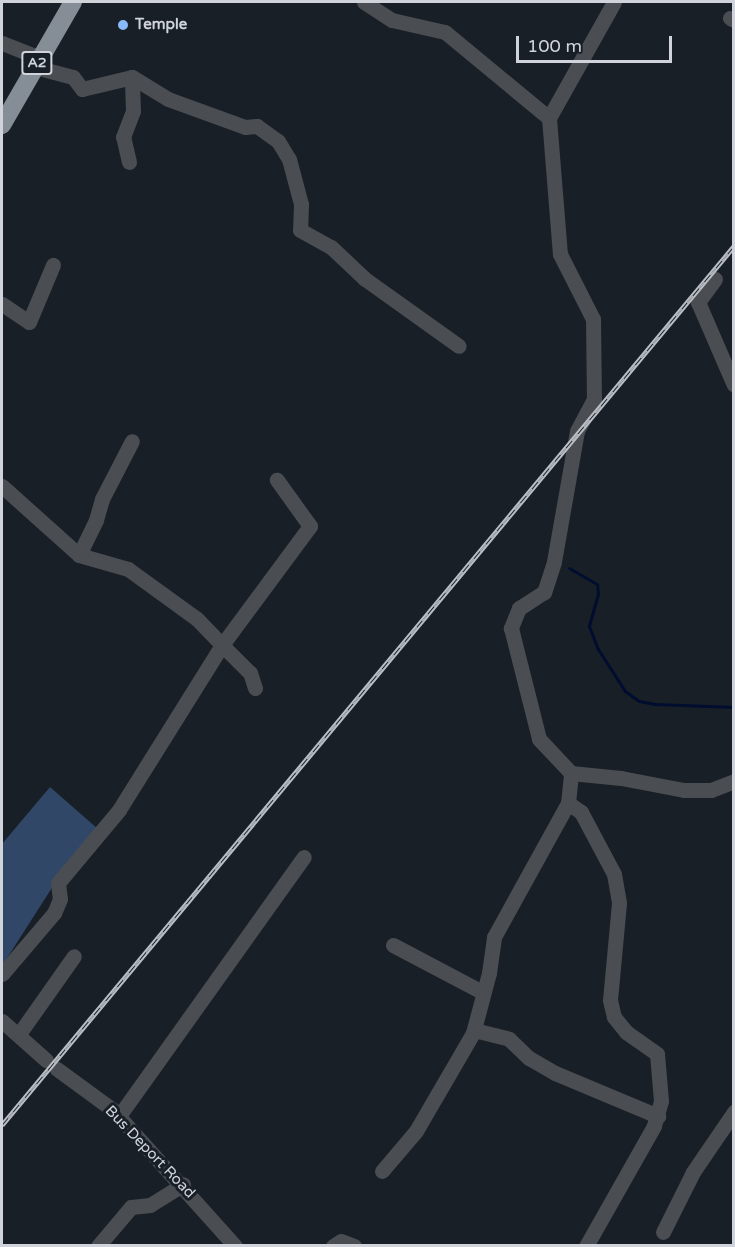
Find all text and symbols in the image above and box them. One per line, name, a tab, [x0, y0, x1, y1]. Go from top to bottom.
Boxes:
place label: Temple	[135, 16, 187, 34]
marker: Temple	[116, 18, 130, 32]
scale bar	[519, 24, 675, 62]
text: 100 m	[527, 35, 582, 57]
road number: A2	[20, 52, 54, 74]
street label: Bus Deport Road	[101, 1102, 199, 1202]

